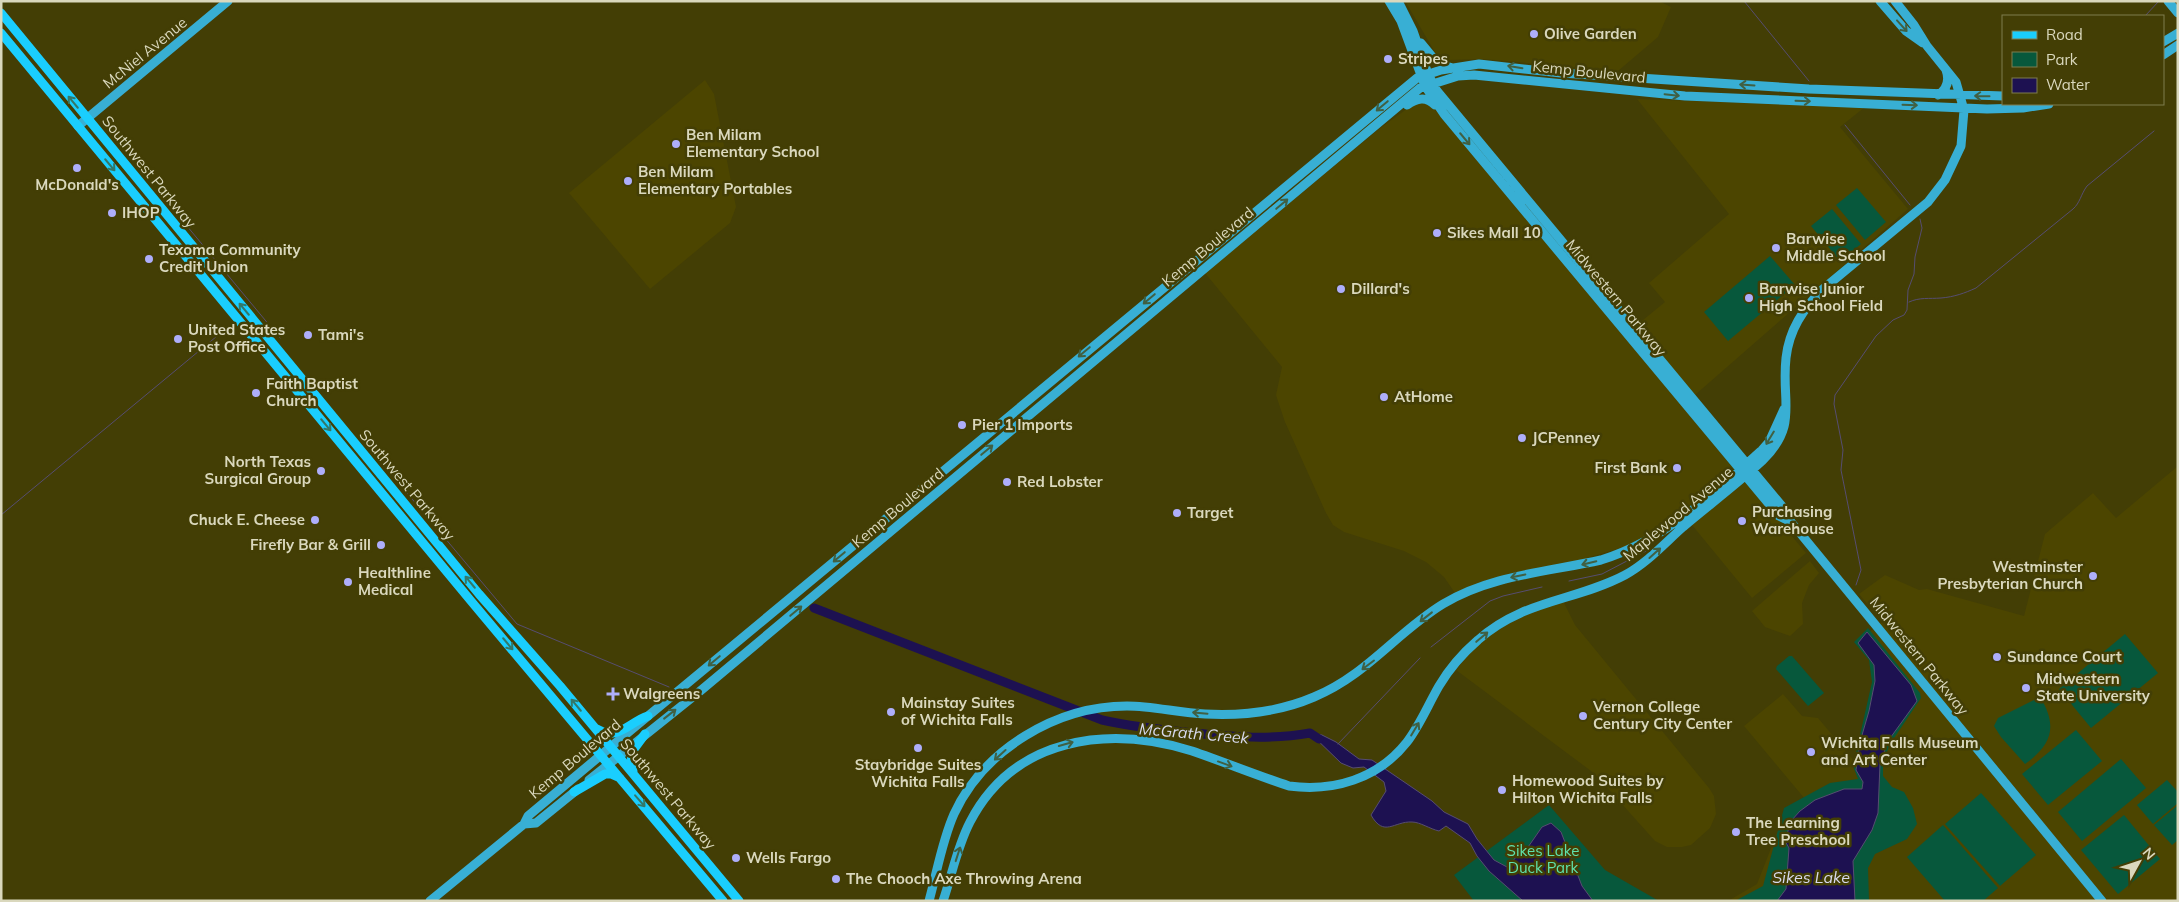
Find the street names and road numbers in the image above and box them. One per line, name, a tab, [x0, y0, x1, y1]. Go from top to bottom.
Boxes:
street label: McNiel Avenue	[99, 13, 191, 92]
street label: Kemp Boulevard	[1531, 56, 1647, 87]
street label: Southwest Parkway	[98, 112, 201, 232]
street label: Kemp Boulevard	[1158, 203, 1257, 290]
street label: Midwestern Parkway	[1562, 235, 1671, 360]
street label: Southwest Parkway	[355, 425, 459, 544]
street label: Maplewood Avenue	[1619, 462, 1737, 565]
street label: Kemp Boulevard	[848, 464, 947, 551]
street label: Midwestern Parkway	[1866, 593, 1973, 719]
street label: Kemp Boulevard	[525, 715, 624, 802]
street label: Southwest Parkway	[616, 734, 720, 853]

